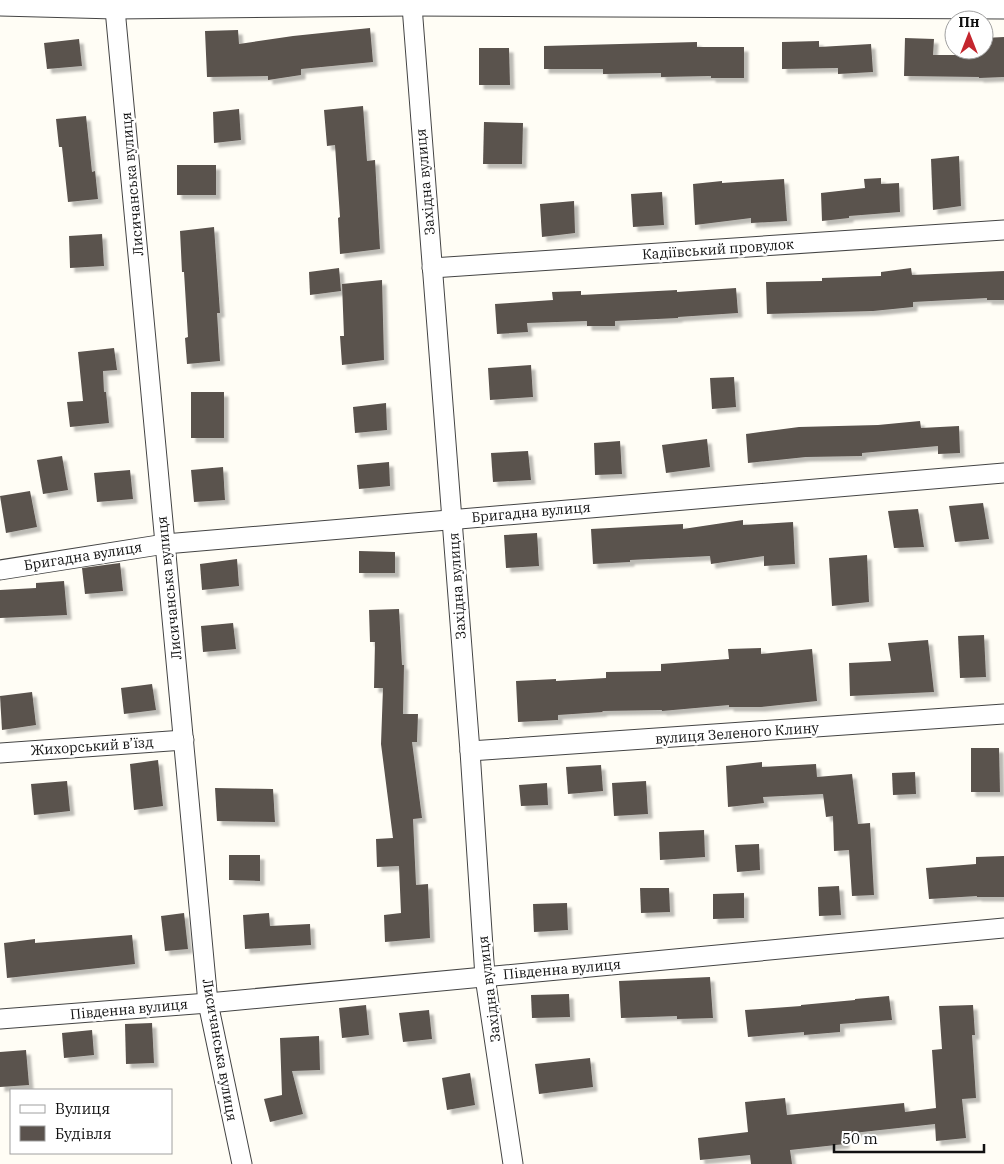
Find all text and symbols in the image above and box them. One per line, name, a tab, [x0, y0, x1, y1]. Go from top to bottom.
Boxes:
north arrow	[944, 10, 994, 60]
text: Пн	[959, 13, 979, 31]
street label: Лисичанська вулиця	[117, 111, 147, 257]
street label: Західна вулиця	[411, 128, 439, 236]
street label: Кадіївський провулок	[642, 235, 794, 263]
street label: Бригадна вулиця	[471, 498, 591, 526]
street label: Лисичанська вулиця	[153, 515, 185, 661]
street label: Західна вулиця	[444, 532, 470, 640]
street label: Бригадна вулиця	[23, 538, 143, 574]
street label: вулиця Зеленого Клину	[654, 718, 820, 748]
street label: Жихорський в’їзд	[30, 733, 155, 759]
street label: Західна вулиця	[474, 935, 504, 1043]
street label: Південна вулиця	[502, 955, 622, 983]
street label: Лисичанська вулиця	[199, 977, 241, 1123]
street label: Південна вулиця	[69, 995, 189, 1023]
legend	[10, 1089, 172, 1154]
text: Вулиця	[55, 1099, 110, 1118]
scale bar	[834, 1122, 984, 1154]
text: Будівля	[55, 1124, 112, 1143]
text: 50 m	[842, 1129, 878, 1148]

